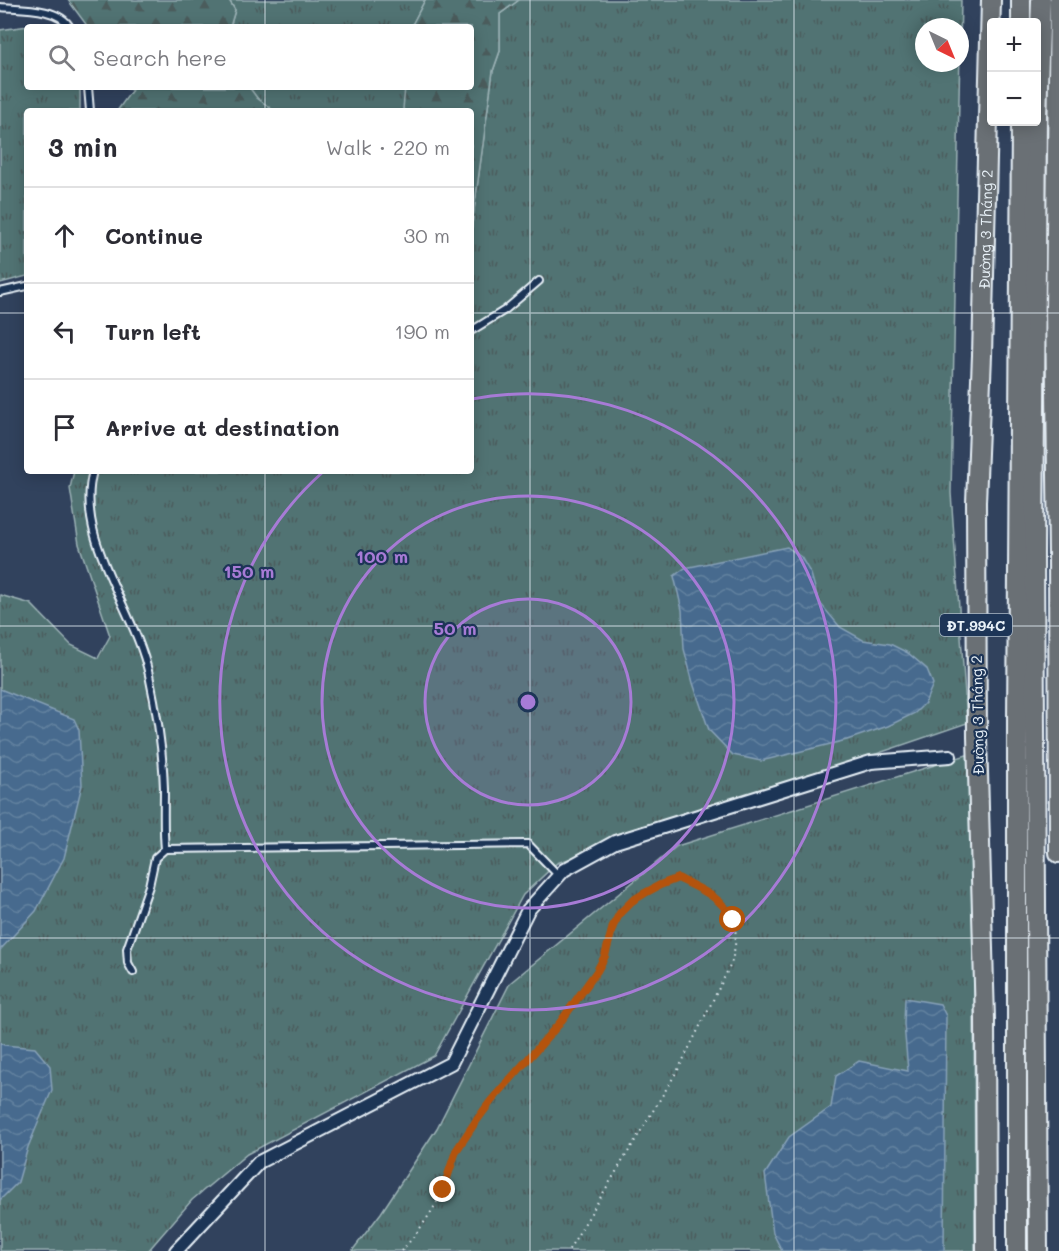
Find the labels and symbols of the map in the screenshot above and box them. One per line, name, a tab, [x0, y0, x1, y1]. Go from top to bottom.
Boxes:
north arrow	[915, 18, 969, 72]
street label: Đường 3 Tháng 2	[974, 169, 997, 289]
text: 100 m	[356, 544, 408, 568]
text: 150 m	[224, 559, 274, 583]
road number: ĐT.994C	[940, 614, 1012, 636]
text: 50 m	[434, 616, 476, 640]
street label: Đường 3 Tháng 2	[966, 655, 988, 775]
centre of rings	[518, 692, 538, 712]
route start	[719, 906, 745, 932]
route end	[429, 1176, 455, 1202]

